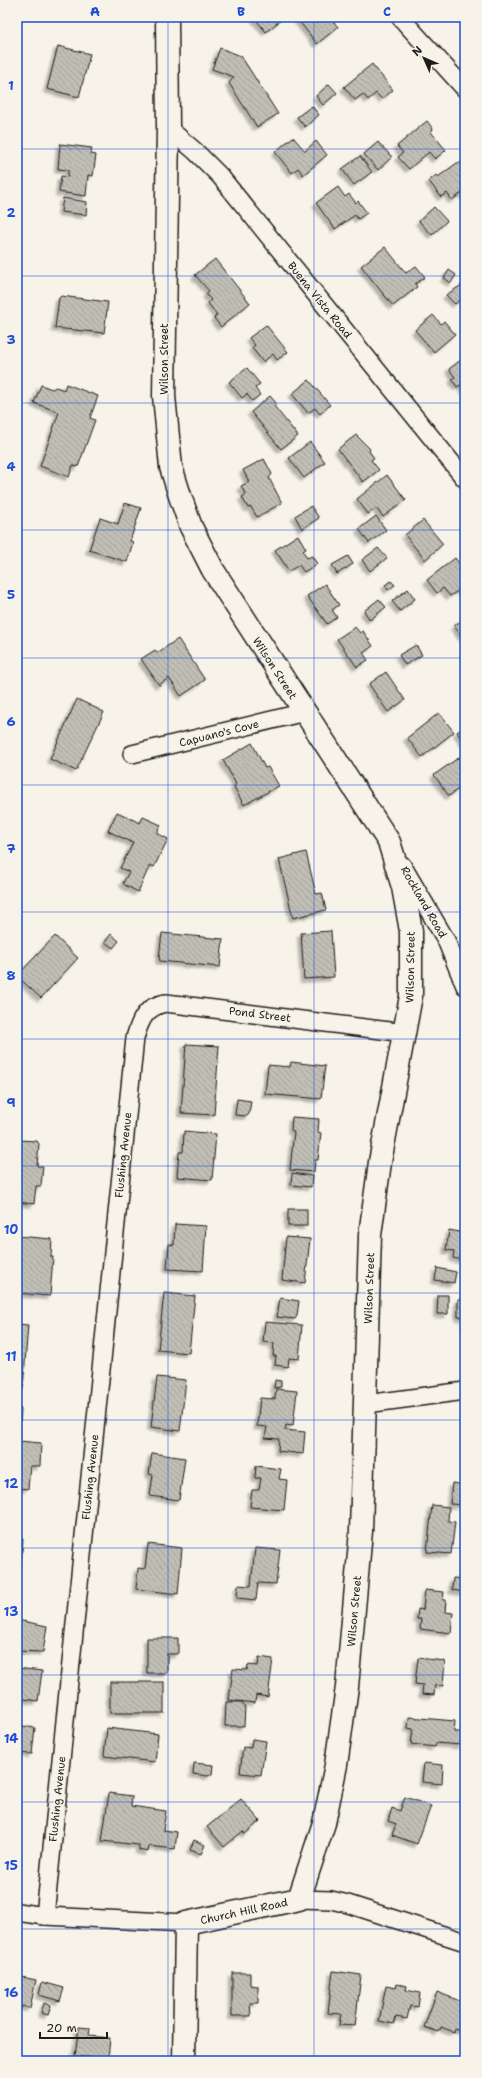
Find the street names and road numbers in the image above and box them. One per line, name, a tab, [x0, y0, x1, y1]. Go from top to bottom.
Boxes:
street label: Buena Vista Road	[284, 259, 355, 342]
street label: Wilson Street	[157, 323, 172, 395]
street label: Wilson Street	[249, 634, 300, 703]
street label: Capuano's Cove	[178, 716, 261, 751]
street label: Rockland Road	[397, 864, 450, 941]
street label: Wilson Street	[402, 931, 419, 1003]
street label: Pond Street	[228, 1003, 292, 1026]
street label: Flushing Avenue	[112, 1111, 135, 1199]
street label: Wilson Street	[361, 1252, 378, 1324]
street label: Flushing Avenue	[79, 1433, 102, 1521]
street label: Wilson Street	[344, 1575, 365, 1647]
street label: Flushing Avenue	[46, 1755, 69, 1843]
street label: Church Hill Road	[199, 1895, 289, 1928]

